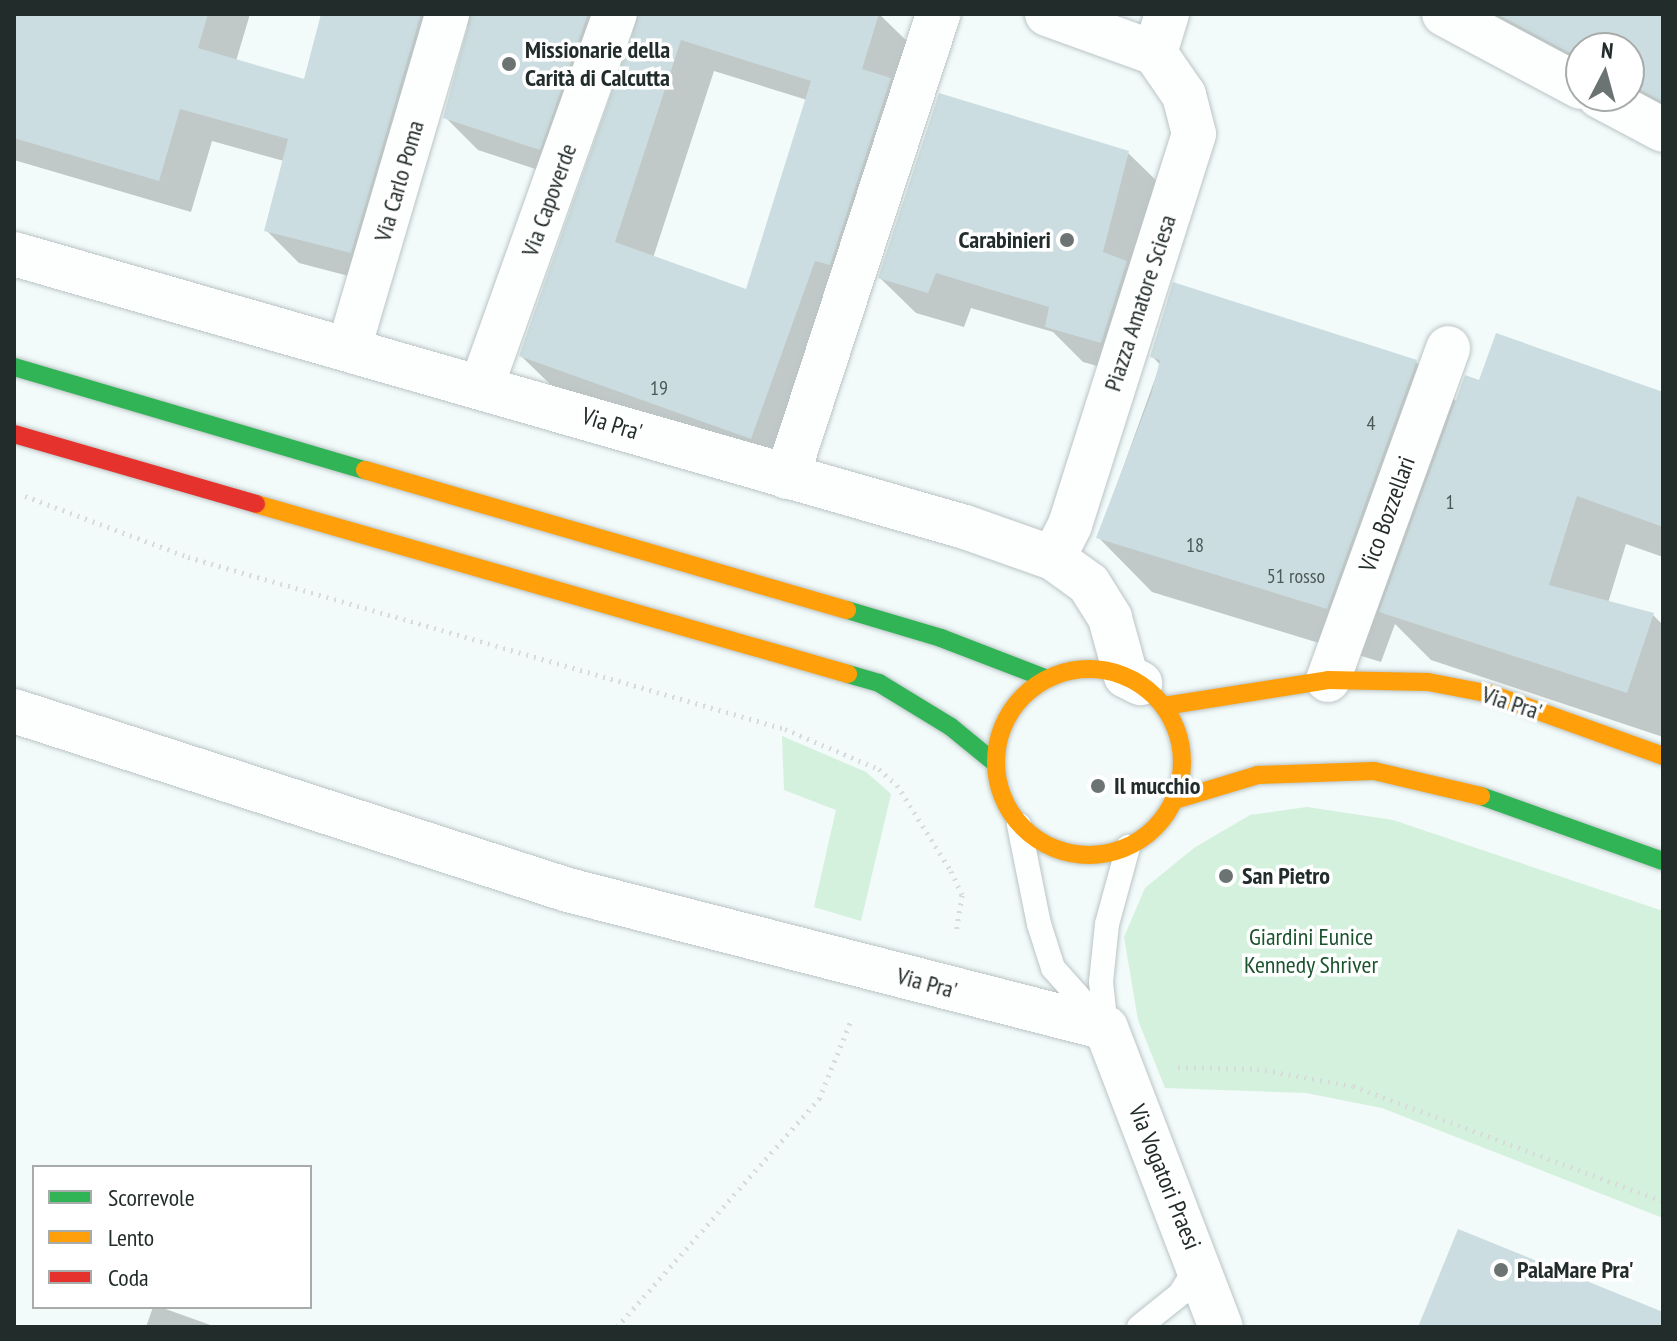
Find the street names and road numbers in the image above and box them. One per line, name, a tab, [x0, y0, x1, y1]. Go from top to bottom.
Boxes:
street label: Via Carlo Poma	[368, 117, 430, 245]
street label: Via Capoverde	[515, 140, 583, 260]
street label: Piazza Amatore Sciesa	[1098, 211, 1182, 395]
street label: Via Pra'	[578, 401, 646, 447]
street label: Vico Bozzellari	[1353, 452, 1421, 576]
street label: Via Pra'	[1478, 680, 1546, 726]
street label: Via Pra'	[894, 961, 960, 1005]
street label: Via Vogatori Praesi	[1123, 1100, 1207, 1254]

